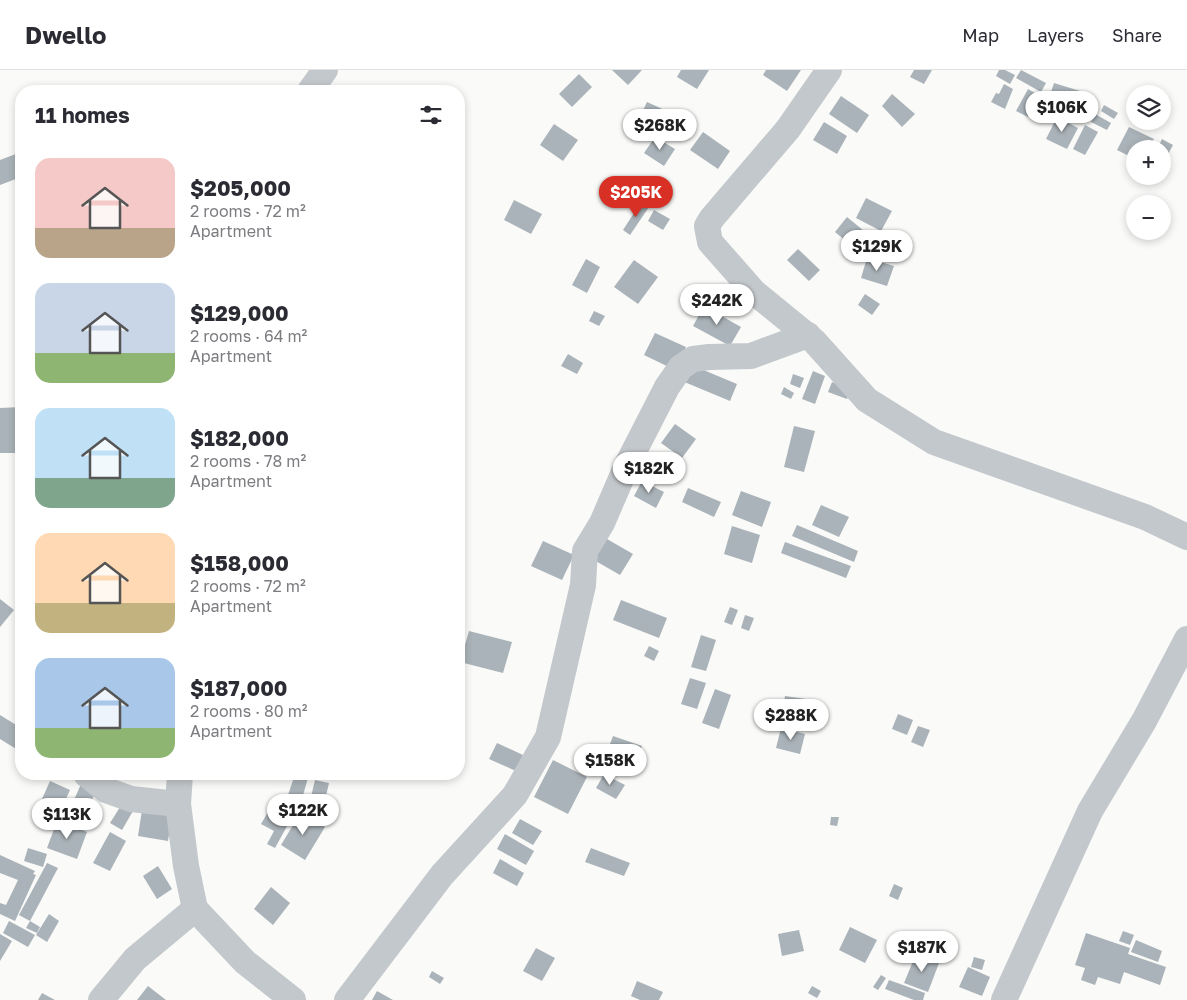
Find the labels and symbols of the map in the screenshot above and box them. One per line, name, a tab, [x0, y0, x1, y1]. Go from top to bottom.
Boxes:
pin: $106K	[1027, 90, 1097, 133]
pin: $268K	[625, 108, 695, 151]
pin: $205K	[601, 176, 671, 218]
pin: $129K	[842, 230, 912, 272]
pin: $242K	[682, 284, 752, 326]
pin: $182K	[614, 452, 684, 494]
pin: $288K	[756, 698, 826, 741]
pin: $158K	[575, 744, 645, 786]
pin: $122K	[268, 794, 338, 836]
pin: $113K	[32, 798, 102, 840]
pin: $187K	[887, 930, 957, 973]

